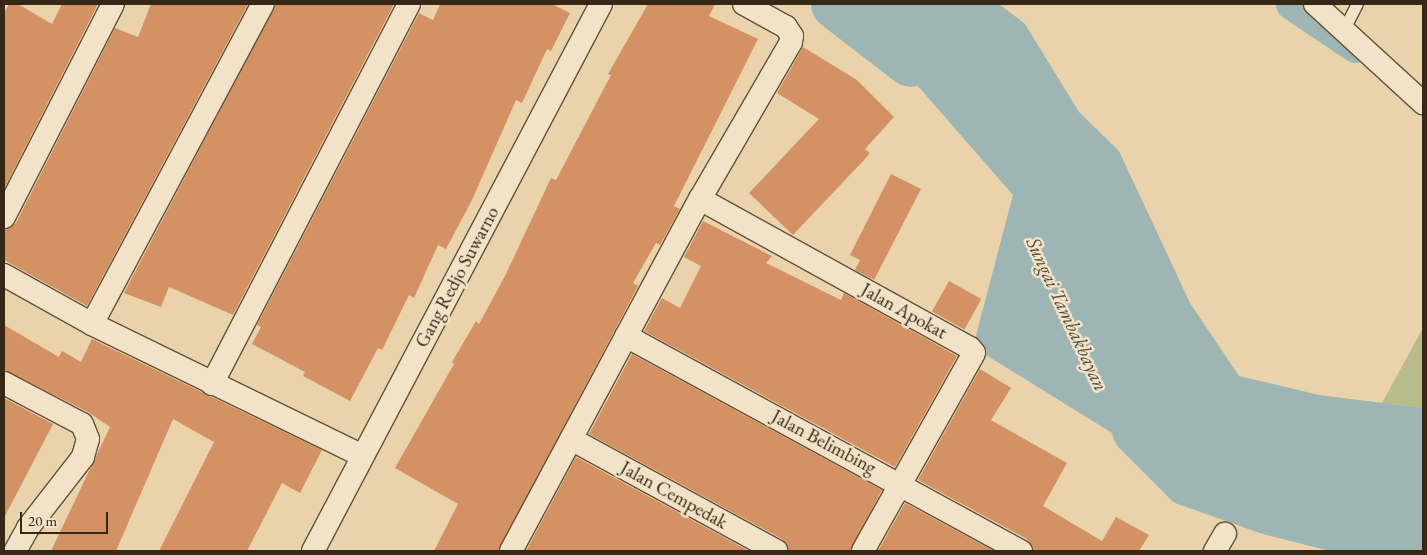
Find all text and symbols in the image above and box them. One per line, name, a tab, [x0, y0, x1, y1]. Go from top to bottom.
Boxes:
street label: Gang Redjo Suwarno	[410, 203, 504, 351]
water label: Sungai Tambakbayan	[1021, 233, 1113, 395]
street label: Jalan Apokat	[857, 278, 951, 344]
street label: Jalan Belimbing	[768, 405, 880, 479]
street label: Jalan Cempedak	[616, 456, 732, 534]
scale bar	[22, 502, 110, 534]
text: 20 m	[28, 511, 57, 530]

